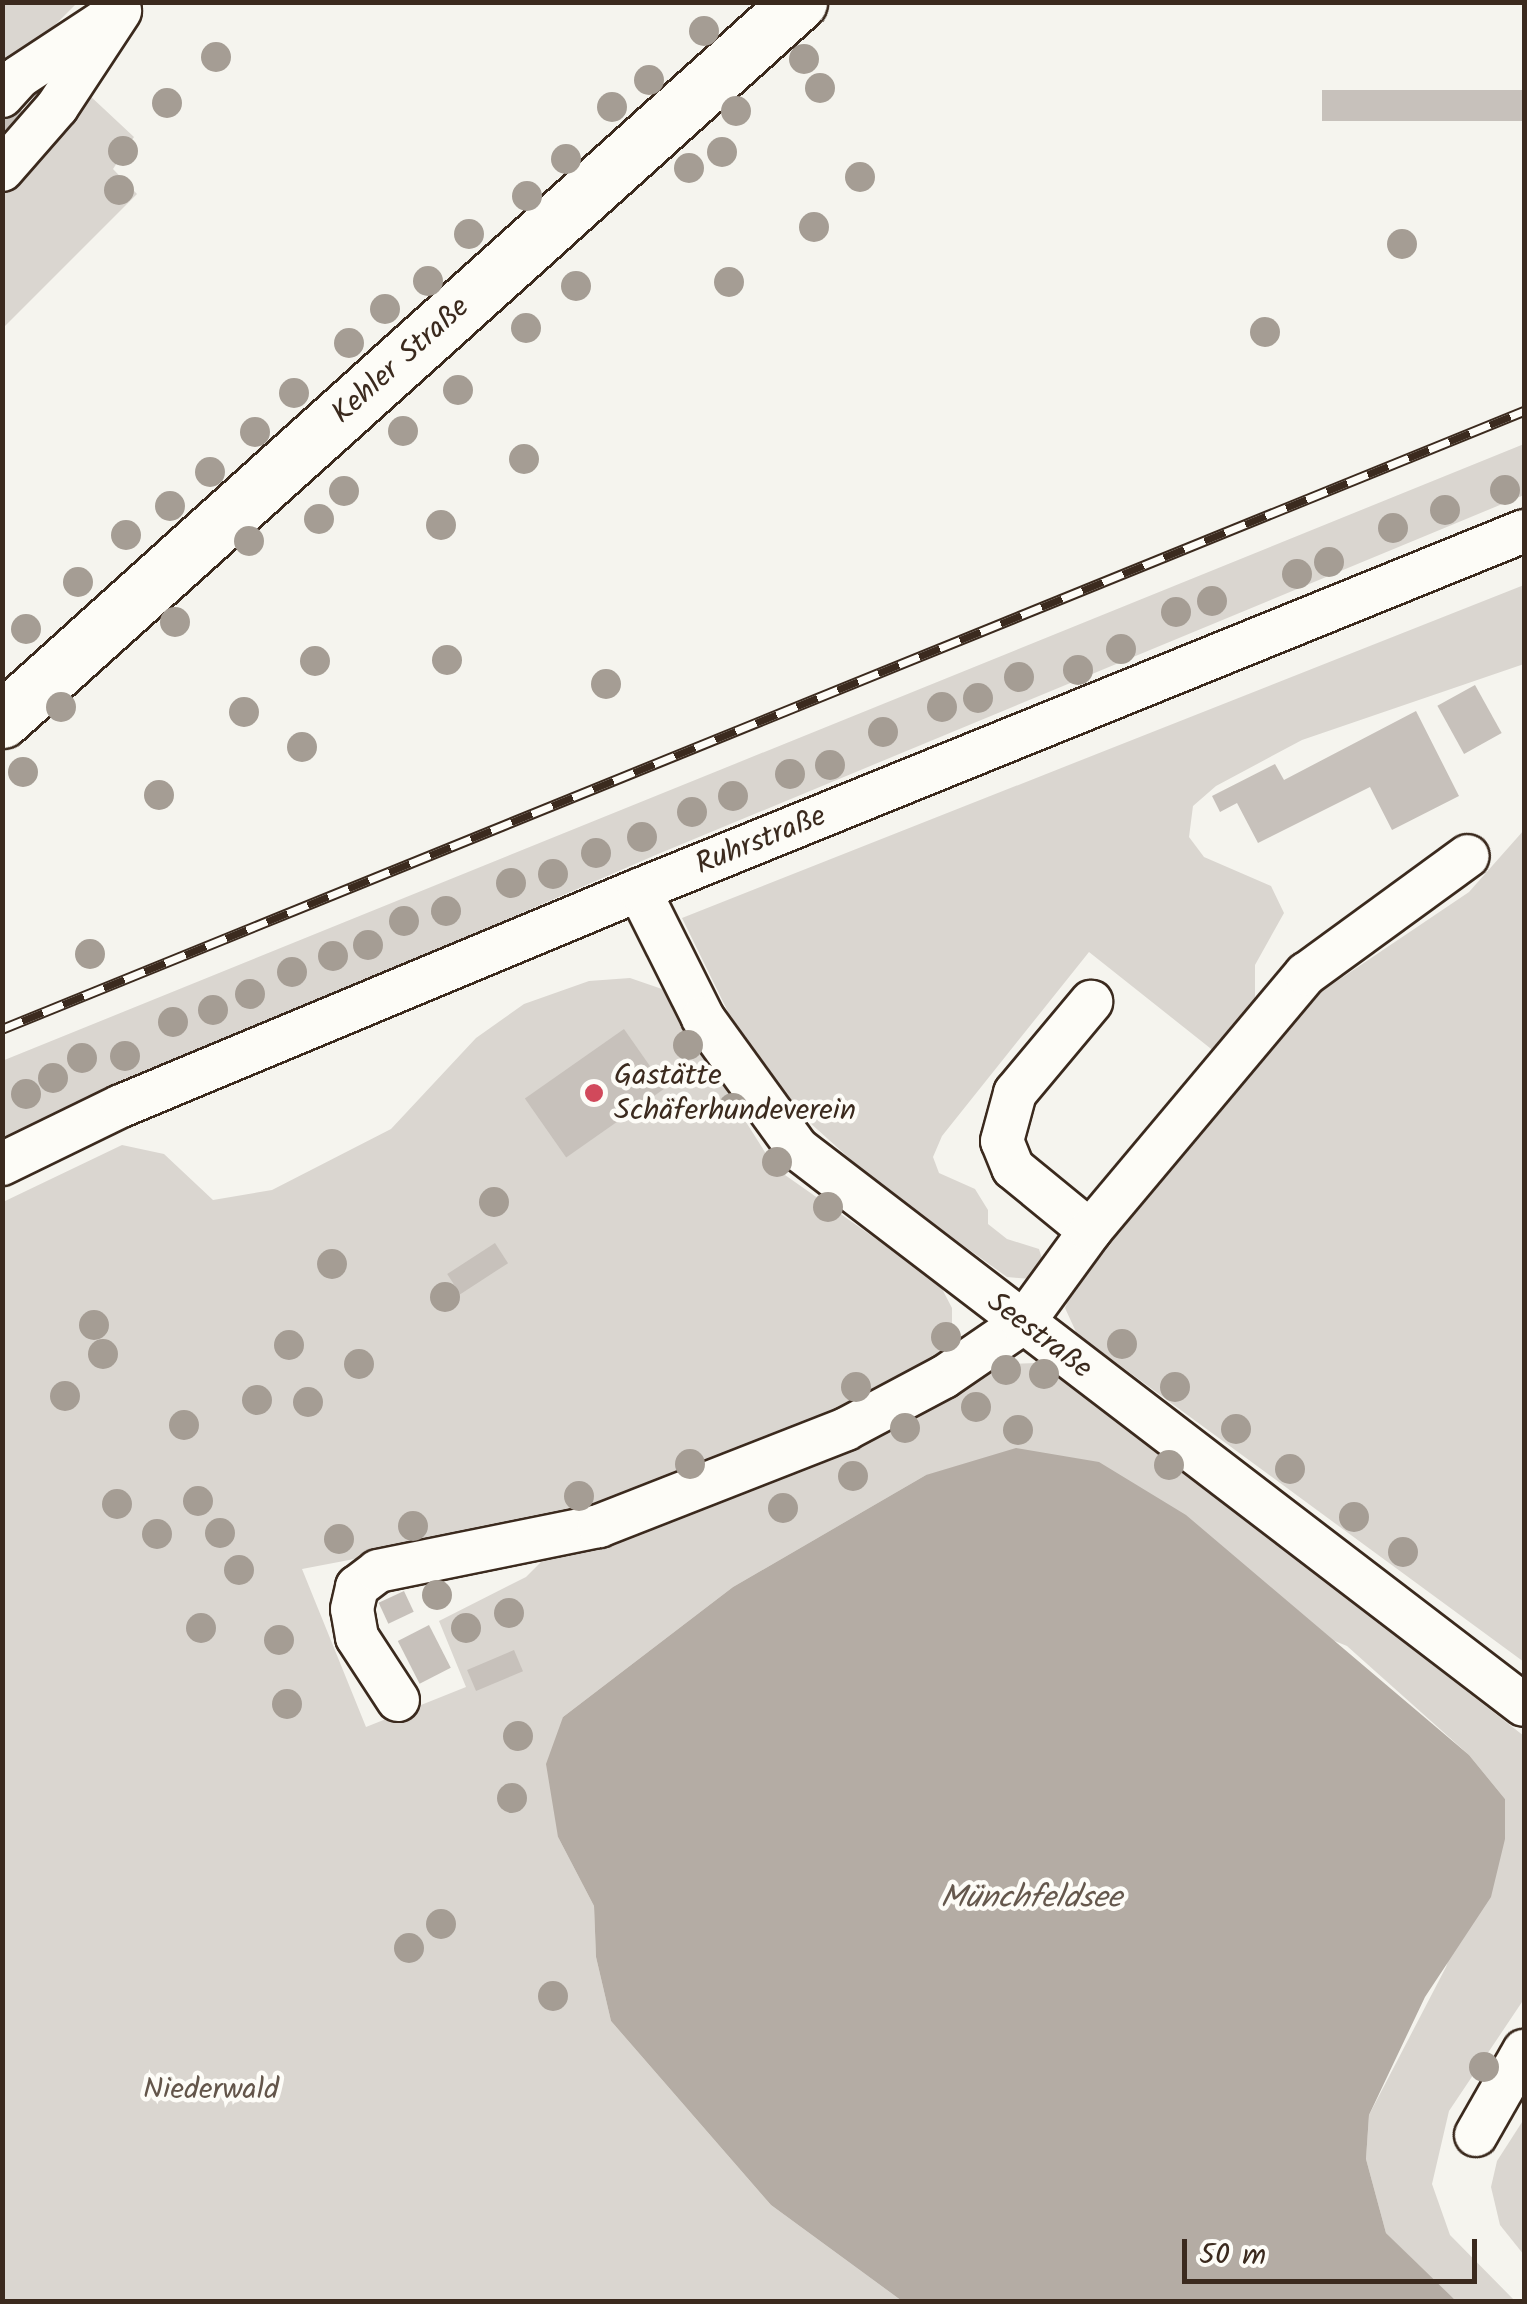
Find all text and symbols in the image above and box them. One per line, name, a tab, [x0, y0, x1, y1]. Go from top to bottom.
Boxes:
street label: Kehler Straße	[325, 290, 477, 432]
street label: Ruhrstraße	[691, 799, 831, 883]
place label: Gastätte Schäferhundeverein	[614, 1058, 856, 1128]
marker: Gastätte Schäferhundeverein	[583, 1082, 605, 1104]
street label: Seestraße	[979, 1285, 1099, 1387]
water label: Münchfeldsee	[940, 1880, 1122, 1918]
park label: Niederwald	[143, 2072, 279, 2108]
scale bar	[1187, 2219, 1482, 2281]
text: 50 m	[1199, 2232, 1266, 2280]

